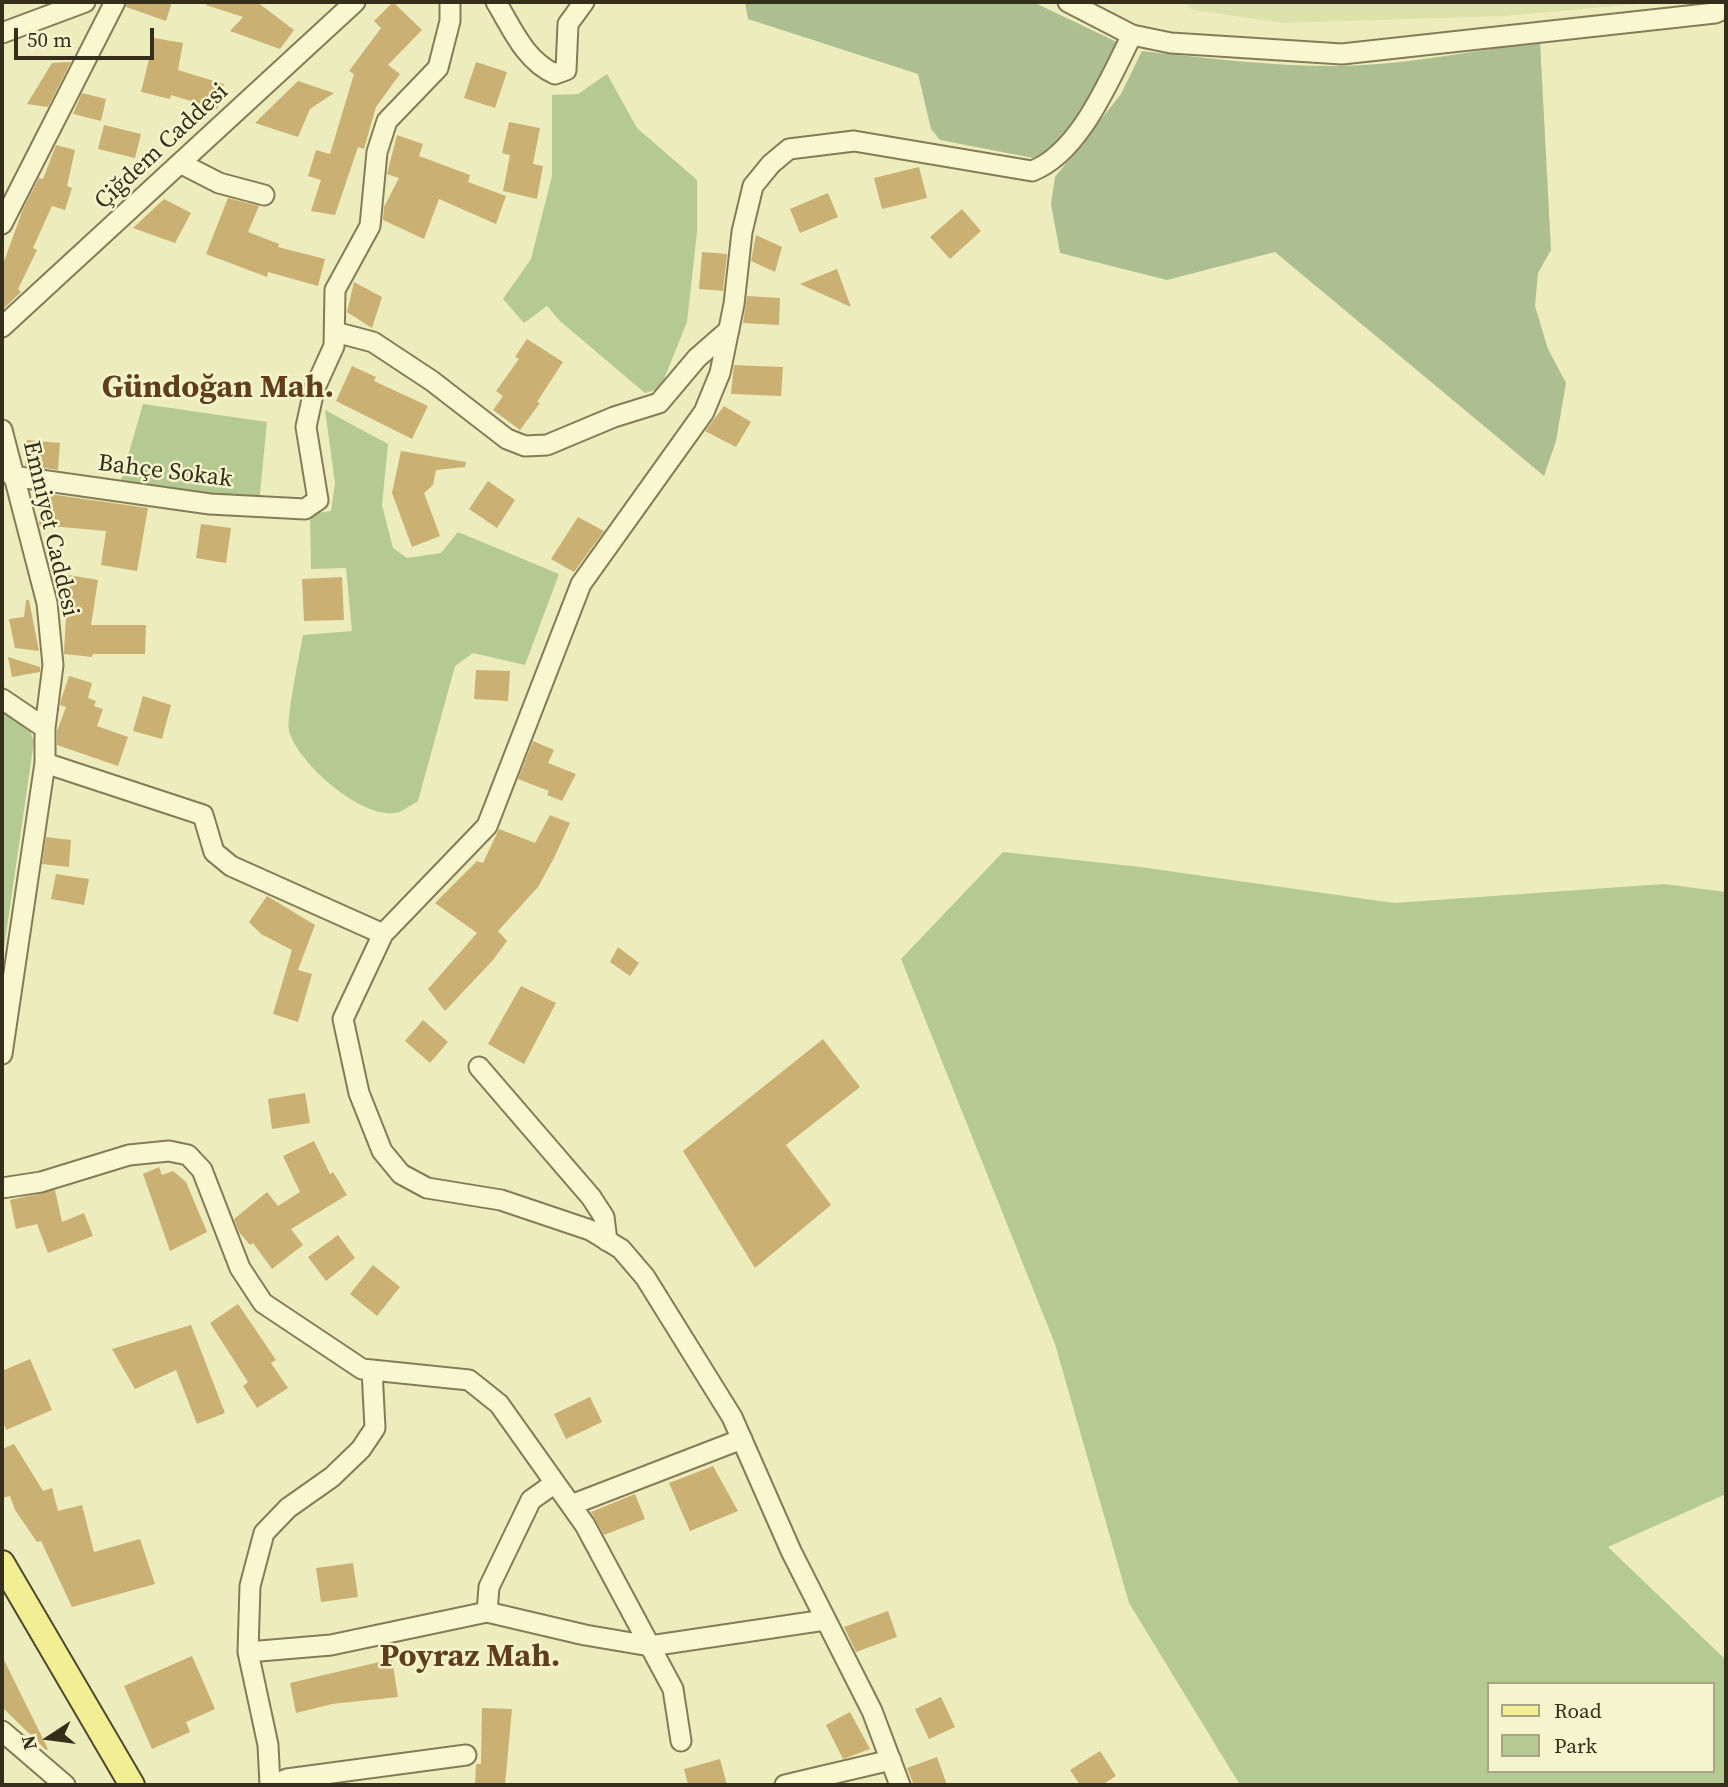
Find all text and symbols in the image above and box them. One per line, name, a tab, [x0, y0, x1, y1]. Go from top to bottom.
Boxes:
scale bar	[18, 14, 158, 58]
text: 50 m	[27, 25, 72, 54]
street label: Çiğdem Caddesi	[89, 78, 235, 216]
district label: Gündoğan Mah.	[102, 370, 334, 408]
street label: Emniyet Caddesi	[16, 438, 84, 620]
street label: Bahçe Sokak	[96, 449, 234, 495]
district label: Poyraz Mah.	[380, 1639, 560, 1677]
legend	[1486, 1682, 1714, 1773]
text: Road	[1554, 1696, 1602, 1725]
north arrow	[14, 1703, 84, 1773]
text: Park	[1554, 1731, 1597, 1760]
text: N	[14, 1733, 43, 1752]

